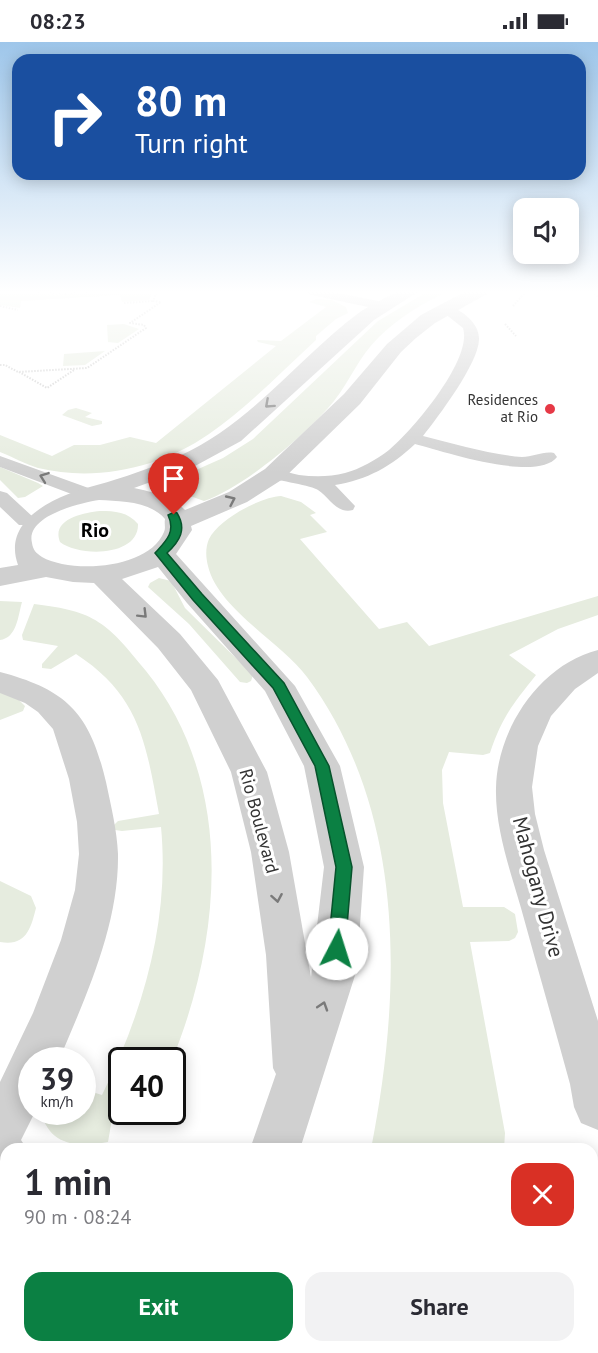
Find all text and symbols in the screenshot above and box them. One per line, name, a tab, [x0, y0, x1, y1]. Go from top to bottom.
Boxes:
text: 08:23	[30, 7, 86, 35]
text: 80 m	[135, 73, 227, 128]
icon: right	[36, 78, 114, 156]
text: Turn right	[135, 126, 248, 160]
map controls	[513, 198, 579, 264]
button: sound	[513, 198, 579, 264]
place label: Residences at Rio	[468, 390, 538, 426]
one-way arrow	[265, 397, 275, 408]
marker: Residences at Rio	[543, 402, 557, 416]
pin	[148, 453, 199, 515]
icon: arrive	[157, 462, 190, 495]
one-way arrow	[39, 472, 50, 485]
one-way arrow	[225, 495, 236, 507]
district label: Rio	[81, 517, 109, 543]
one-way arrow	[135, 607, 146, 618]
street label: Rio Boulevard	[234, 766, 284, 876]
street label: Mahogany Drive	[507, 814, 570, 960]
one-way arrow	[271, 894, 283, 903]
position arrow	[305, 917, 369, 981]
one-way arrow	[316, 1001, 328, 1012]
speed limit sign: 40	[108, 1047, 186, 1125]
text: 39	[40, 1059, 74, 1098]
text: km/h	[41, 1092, 73, 1111]
text: 1 min	[24, 1158, 112, 1205]
button: close	[511, 1163, 574, 1226]
text: 90 m · 08:24	[24, 1204, 131, 1230]
button: Exit	[24, 1272, 293, 1341]
button: Share	[305, 1272, 574, 1341]

